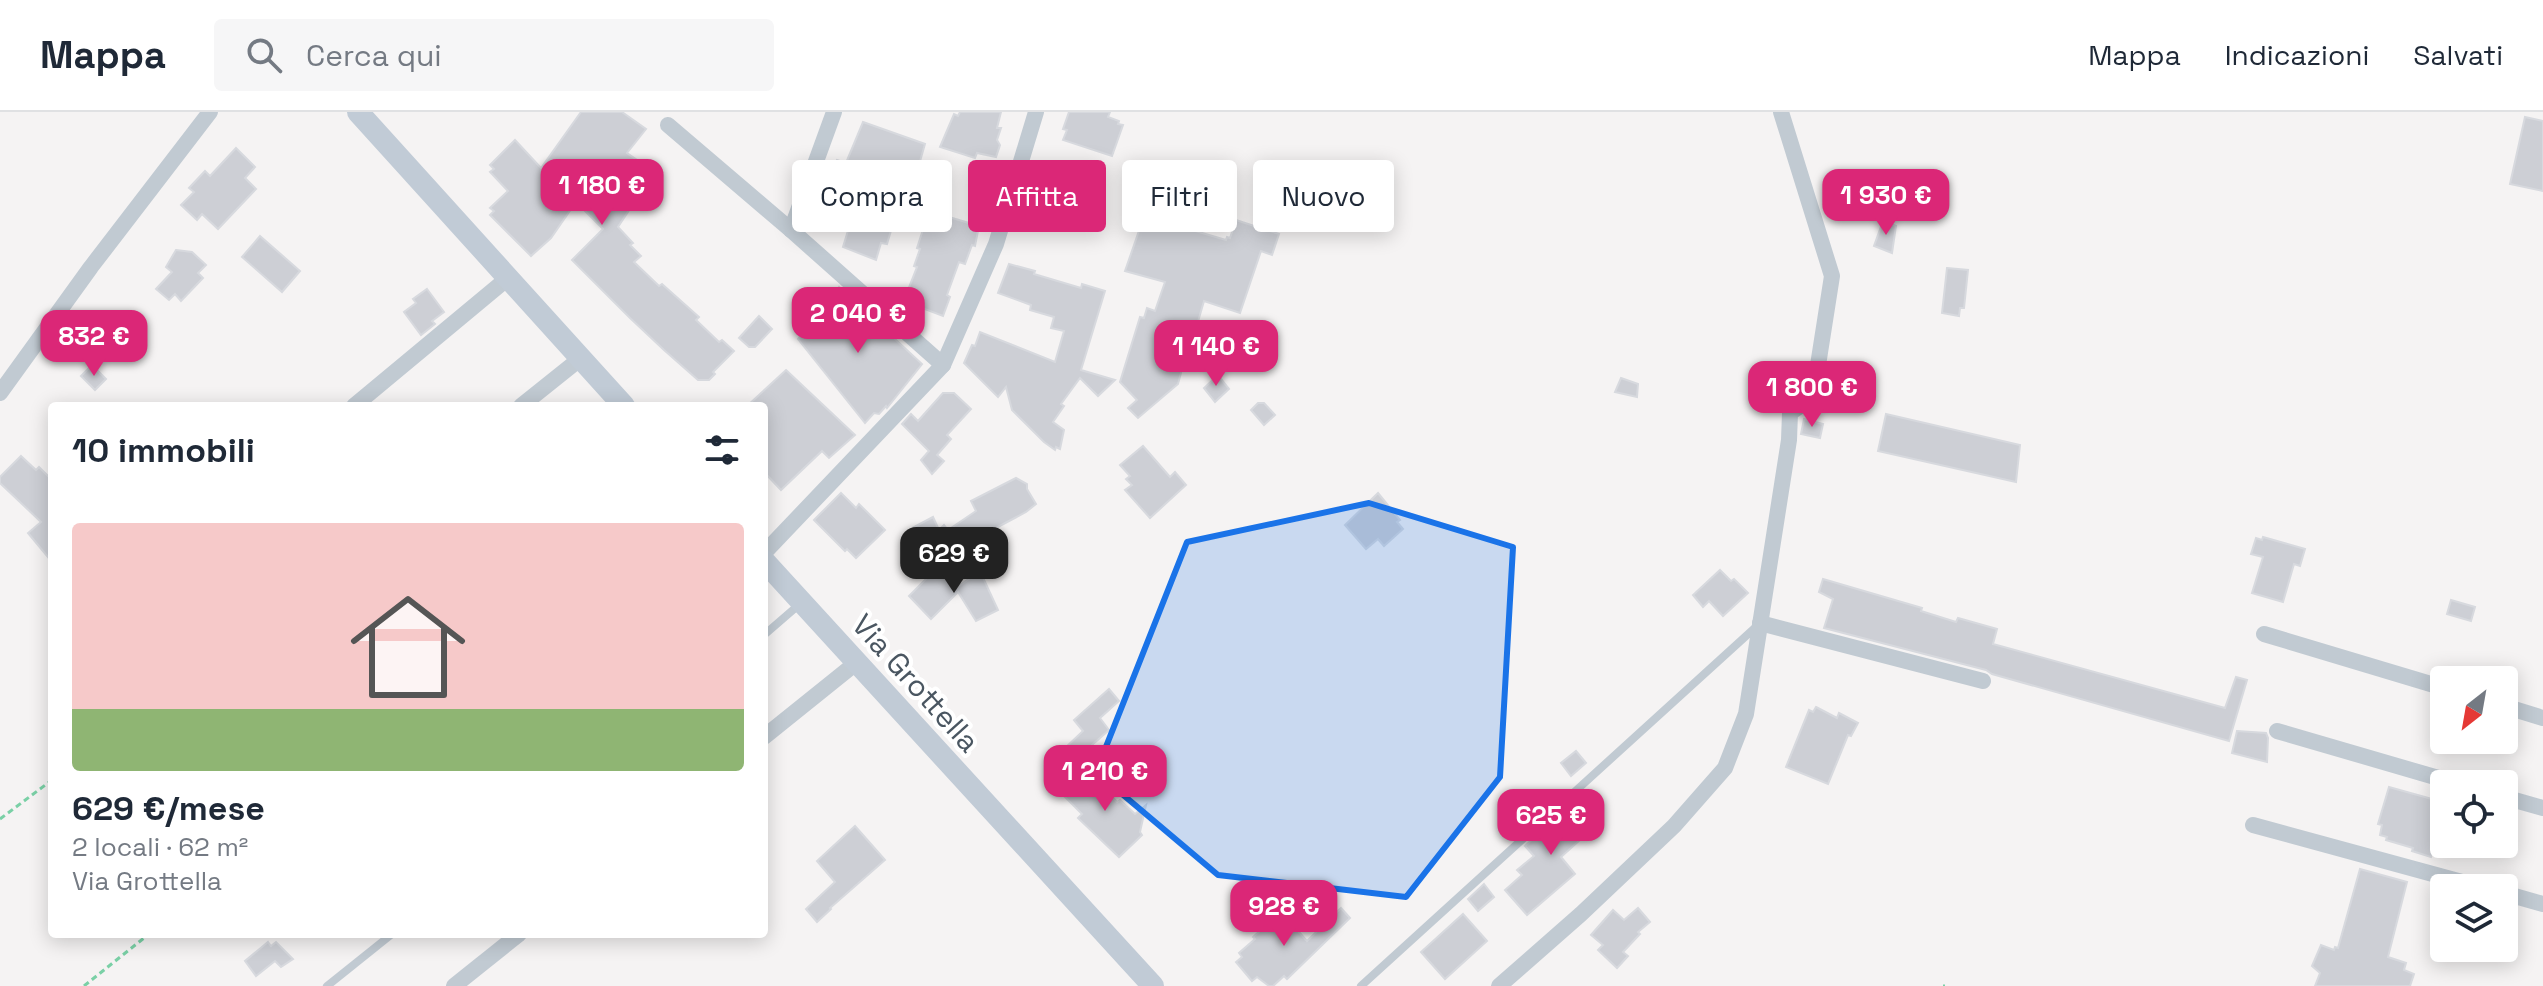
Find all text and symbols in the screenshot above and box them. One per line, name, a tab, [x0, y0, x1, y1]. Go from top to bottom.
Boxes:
search box	[214, 19, 774, 91]
text: Mappa	[40, 31, 166, 79]
icon: search	[242, 33, 286, 77]
text: Cerca qui	[306, 36, 442, 75]
text: Mappa	[2088, 37, 2181, 73]
text: Indicazioni	[2225, 37, 2369, 73]
text: Salvati	[2413, 37, 2503, 73]
pin: 1 180 €	[528, 159, 676, 227]
chip: Compra	[792, 160, 952, 232]
chip: Affitta	[968, 160, 1106, 232]
chip: Filtri	[1122, 160, 1237, 232]
chip: Nuovo	[1253, 160, 1394, 232]
text: 1 180 €	[559, 168, 645, 202]
pin: 1 930 €	[1812, 169, 1960, 237]
text: 1 930 €	[1840, 178, 1932, 212]
pin: 2 040 €	[784, 287, 932, 355]
text: 2 040 €	[810, 296, 906, 330]
pin: 832 €	[38, 310, 150, 378]
text: 832 €	[58, 319, 130, 353]
pin: 1 140 €	[1142, 320, 1290, 388]
text: 1 140 €	[1172, 329, 1260, 363]
pin: 1 800 €	[1738, 361, 1886, 429]
text: 1 800 €	[1766, 370, 1858, 404]
icon: filters	[700, 428, 744, 472]
text: 10 immobili	[72, 429, 255, 472]
pin: 629 €	[898, 527, 1010, 595]
text: 629 €	[918, 536, 990, 570]
icon: home	[336, 575, 480, 719]
street label: Via Grottella	[844, 606, 988, 760]
north arrow	[2430, 666, 2518, 754]
map controls	[2430, 666, 2518, 962]
pin: 1 210 €	[1031, 745, 1179, 813]
text: 1 210 €	[1062, 754, 1148, 788]
button: locate	[2430, 770, 2518, 858]
text: 629 €/mese	[72, 787, 265, 830]
pin: 625 €	[1495, 789, 1607, 857]
text: 625 €	[1515, 798, 1587, 832]
text: 2 locali · 62 m²	[72, 830, 248, 864]
text: Via Grottella	[72, 864, 222, 898]
button: layers	[2430, 874, 2518, 962]
pin: 928 €	[1228, 880, 1340, 948]
text: 928 €	[1248, 889, 1320, 923]

